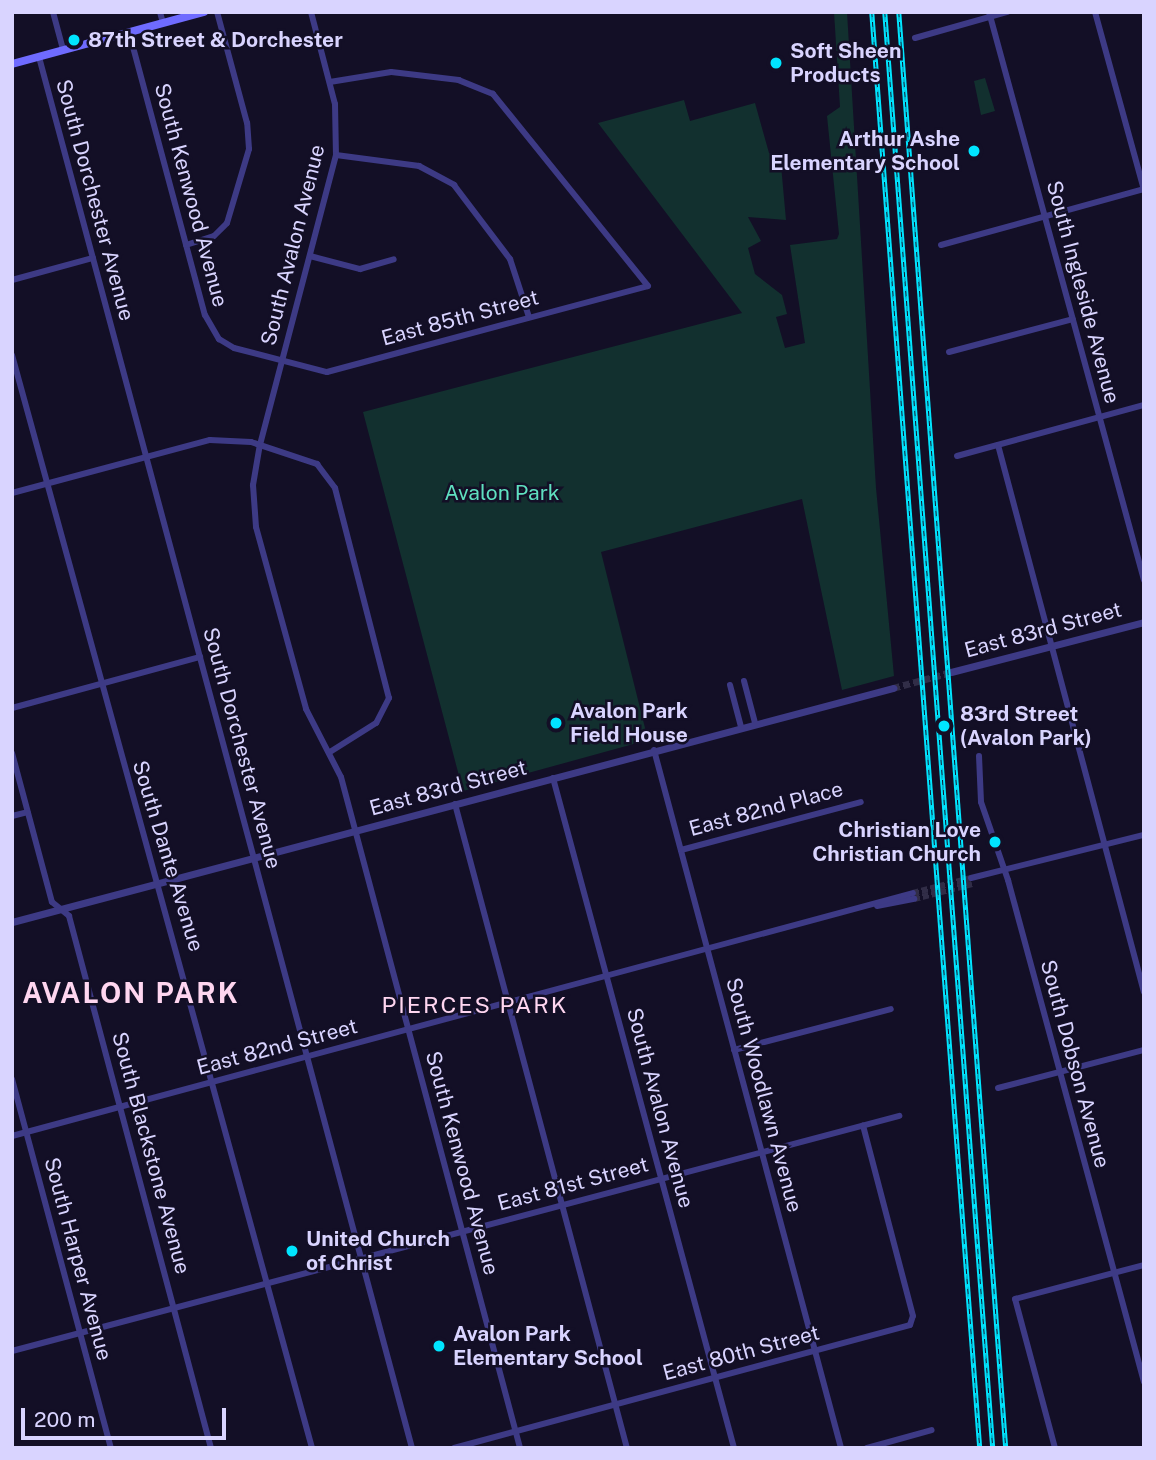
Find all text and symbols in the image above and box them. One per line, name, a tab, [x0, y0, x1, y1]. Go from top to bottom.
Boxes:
place label: 87th Street & Dorchester	[88, 27, 343, 53]
marker: 87th Street & Dorchester	[66, 32, 82, 48]
place label: Soft Sheen Products	[790, 38, 901, 88]
marker: Soft Sheen Products	[768, 55, 784, 71]
street label: South Dorchester Avenue	[51, 77, 139, 323]
street label: South Kenwood Avenue	[149, 80, 233, 310]
place label: Arthur Ashe Elementary School	[770, 126, 960, 176]
street label: South Avalon Avenue	[256, 142, 330, 348]
marker: Arthur Ashe Elementary School	[966, 143, 982, 159]
street label: South Ingleside Avenue	[1041, 178, 1125, 406]
street label: East 85th Street	[379, 285, 541, 351]
park label: Avalon Park	[444, 480, 560, 506]
street label: East 83rd Street	[962, 597, 1124, 663]
street label: South Dorchester Avenue	[198, 625, 286, 871]
place label: Avalon Park Field House	[570, 698, 688, 748]
place label: 83rd Street (Avalon Park)	[960, 701, 1092, 751]
marker: Avalon Park Field House	[548, 715, 564, 731]
marker: 83rd Street (Avalon Park)	[934, 716, 954, 736]
street label: East 83rd Street	[367, 755, 529, 821]
street label: South Dante Avenue	[127, 757, 209, 955]
street label: East 82nd Place	[686, 776, 846, 842]
place label: Christian Love Christian Church	[812, 817, 981, 867]
marker: Christian Love Christian Church	[987, 834, 1003, 850]
street label: South Dobson Avenue	[1035, 957, 1115, 1171]
street label: South Woodlawn Avenue	[720, 975, 808, 1215]
district label: AVALON PARK	[24, 976, 238, 1010]
district label: PIERCES PARK	[383, 991, 567, 1019]
street label: South Avalon Avenue	[621, 1005, 699, 1211]
street label: East 82nd Street	[194, 1013, 360, 1081]
street label: South Blackstone Avenue	[107, 1029, 195, 1277]
street label: South Kenwood Avenue	[420, 1048, 504, 1278]
street label: East 81st Street	[495, 1152, 651, 1216]
street label: South Harper Avenue	[39, 1155, 117, 1363]
place label: United Church of Christ	[306, 1226, 450, 1276]
marker: United Church of Christ	[284, 1243, 300, 1259]
street label: East 80th Street	[660, 1320, 822, 1386]
place label: Avalon Park Elementary School	[453, 1321, 643, 1371]
marker: Avalon Park Elementary School	[431, 1338, 447, 1354]
scale bar	[24, 1394, 229, 1438]
text: 200 m	[34, 1407, 95, 1432]

